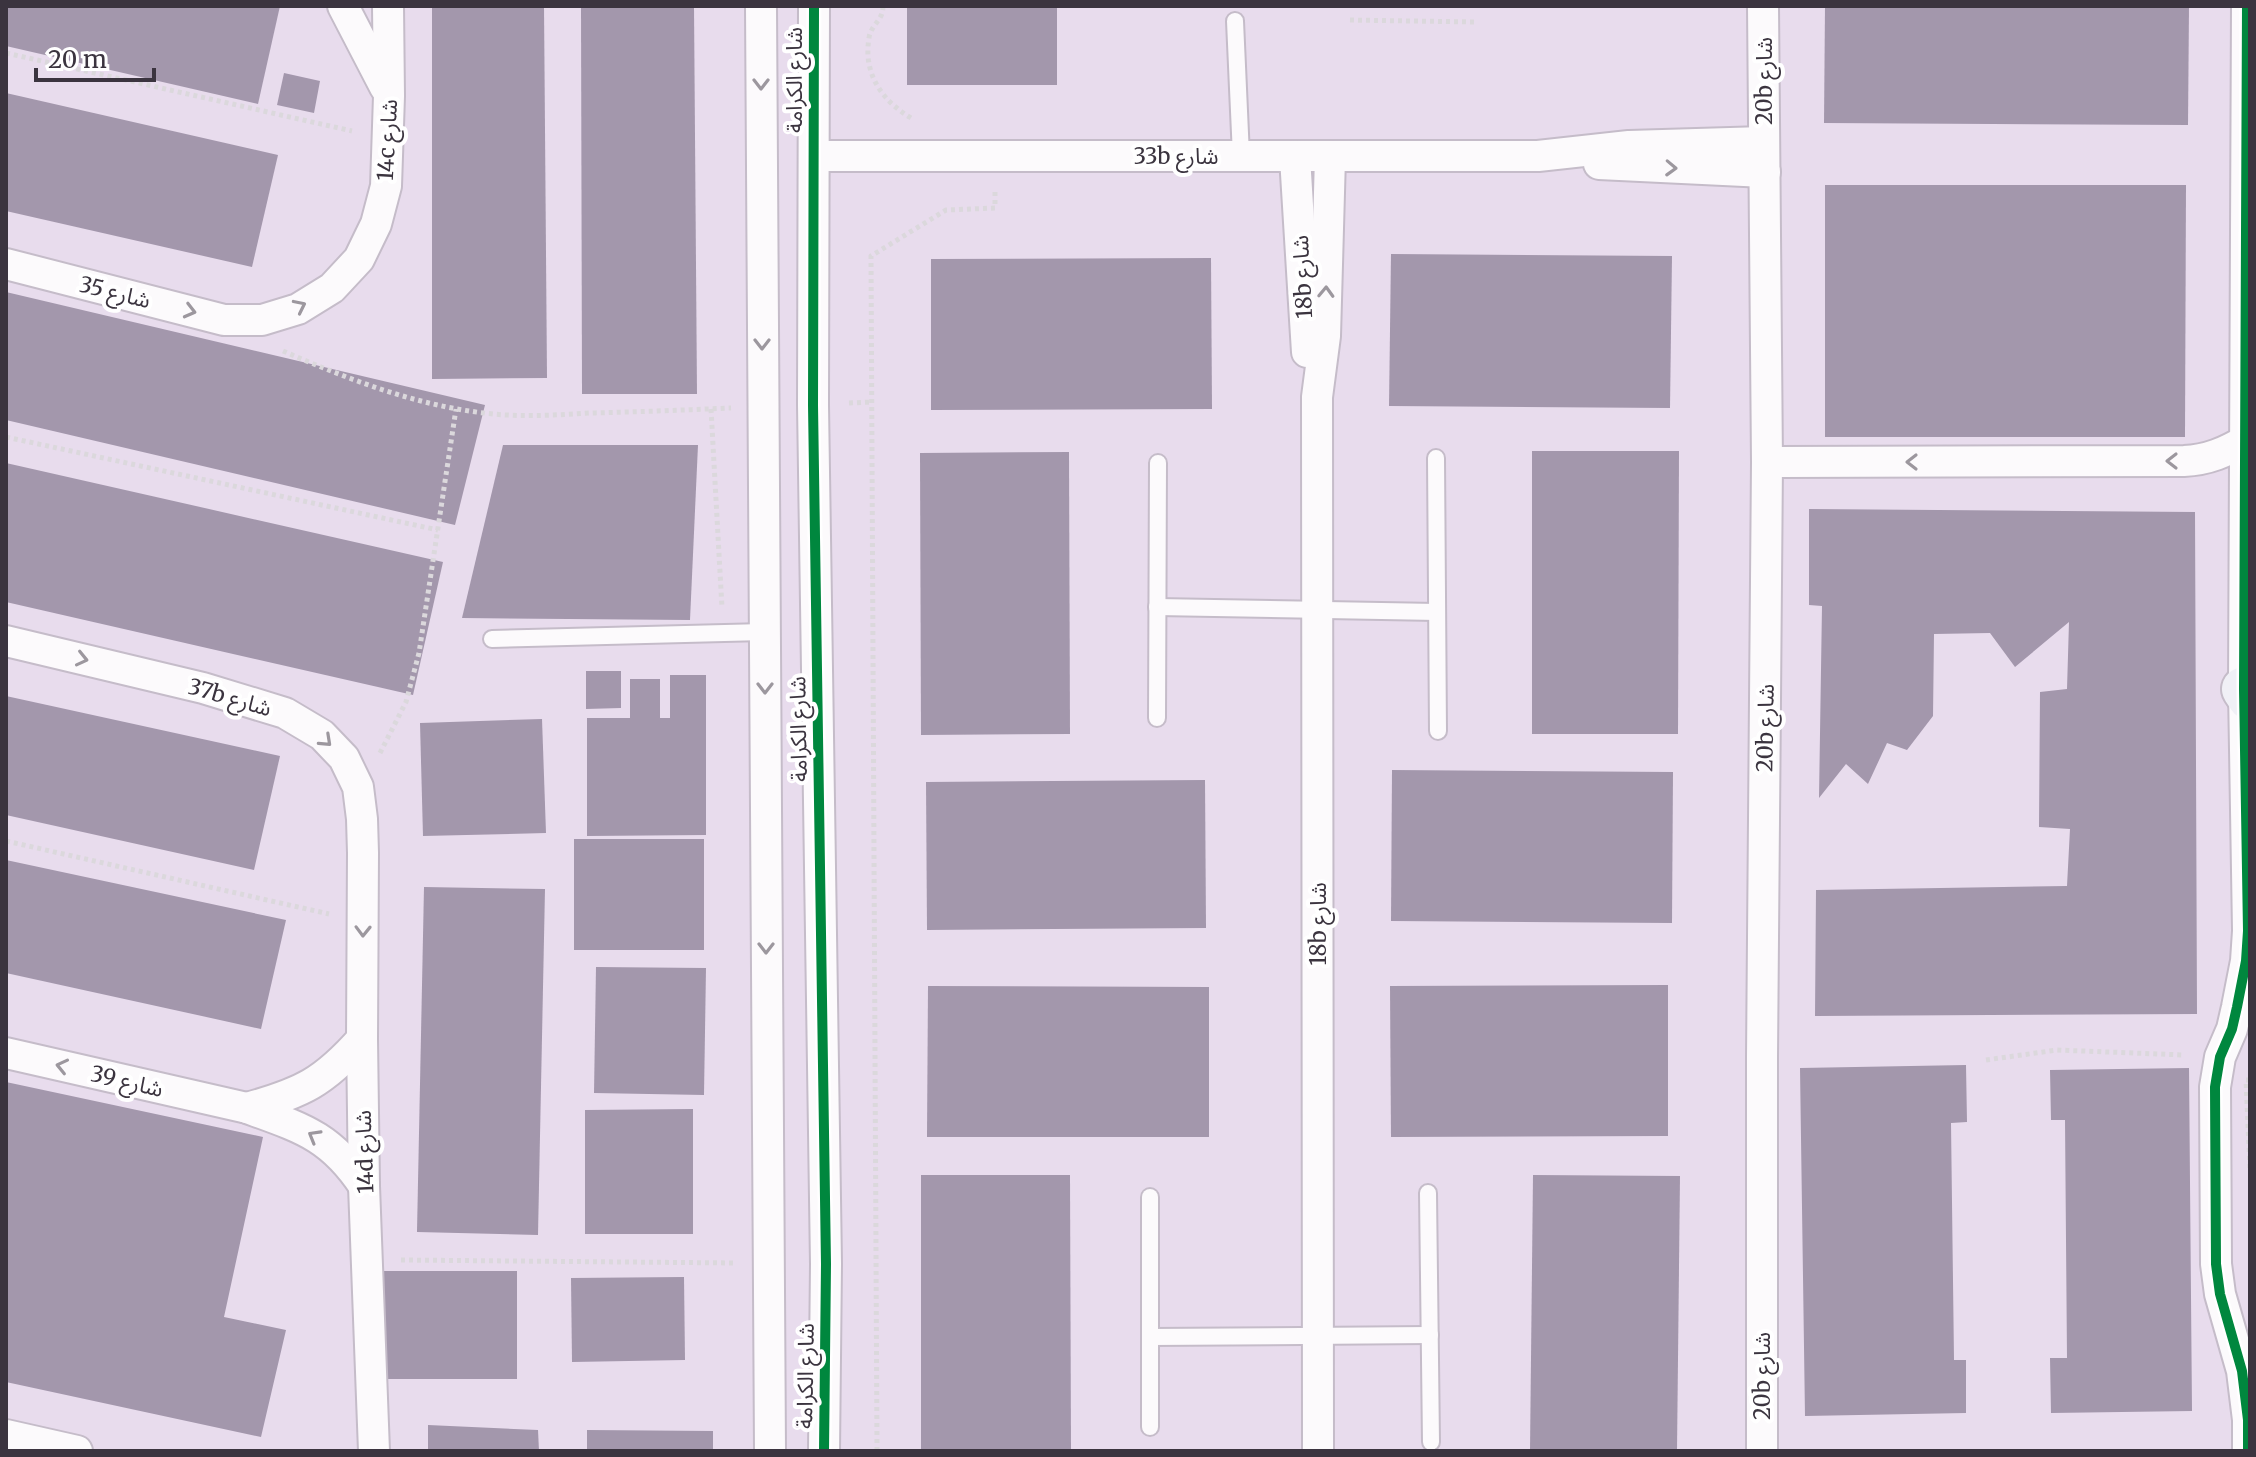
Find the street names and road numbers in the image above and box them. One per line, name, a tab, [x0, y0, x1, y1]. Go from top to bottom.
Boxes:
street label: شارع الكرامة	[780, 27, 811, 133]
street label: 20b شارع	[1750, 37, 1781, 125]
street label: 14c شارع	[371, 98, 406, 182]
street label: 33b شارع	[1133, 142, 1219, 173]
street label: 18b شارع	[1286, 234, 1321, 319]
street label: شارع 35	[76, 270, 153, 317]
street label: 37b شارع	[184, 672, 275, 725]
street label: شارع الكرامة	[783, 676, 816, 782]
street label: 20b شارع	[1750, 684, 1783, 772]
street label: 18b شارع	[1304, 882, 1335, 966]
street label: شارع 39	[87, 1059, 166, 1106]
street label: 14d شارع	[349, 1110, 382, 1194]
street label: شارع الكرامة	[790, 1323, 823, 1429]
street label: 20b شارع	[1748, 1332, 1779, 1420]

